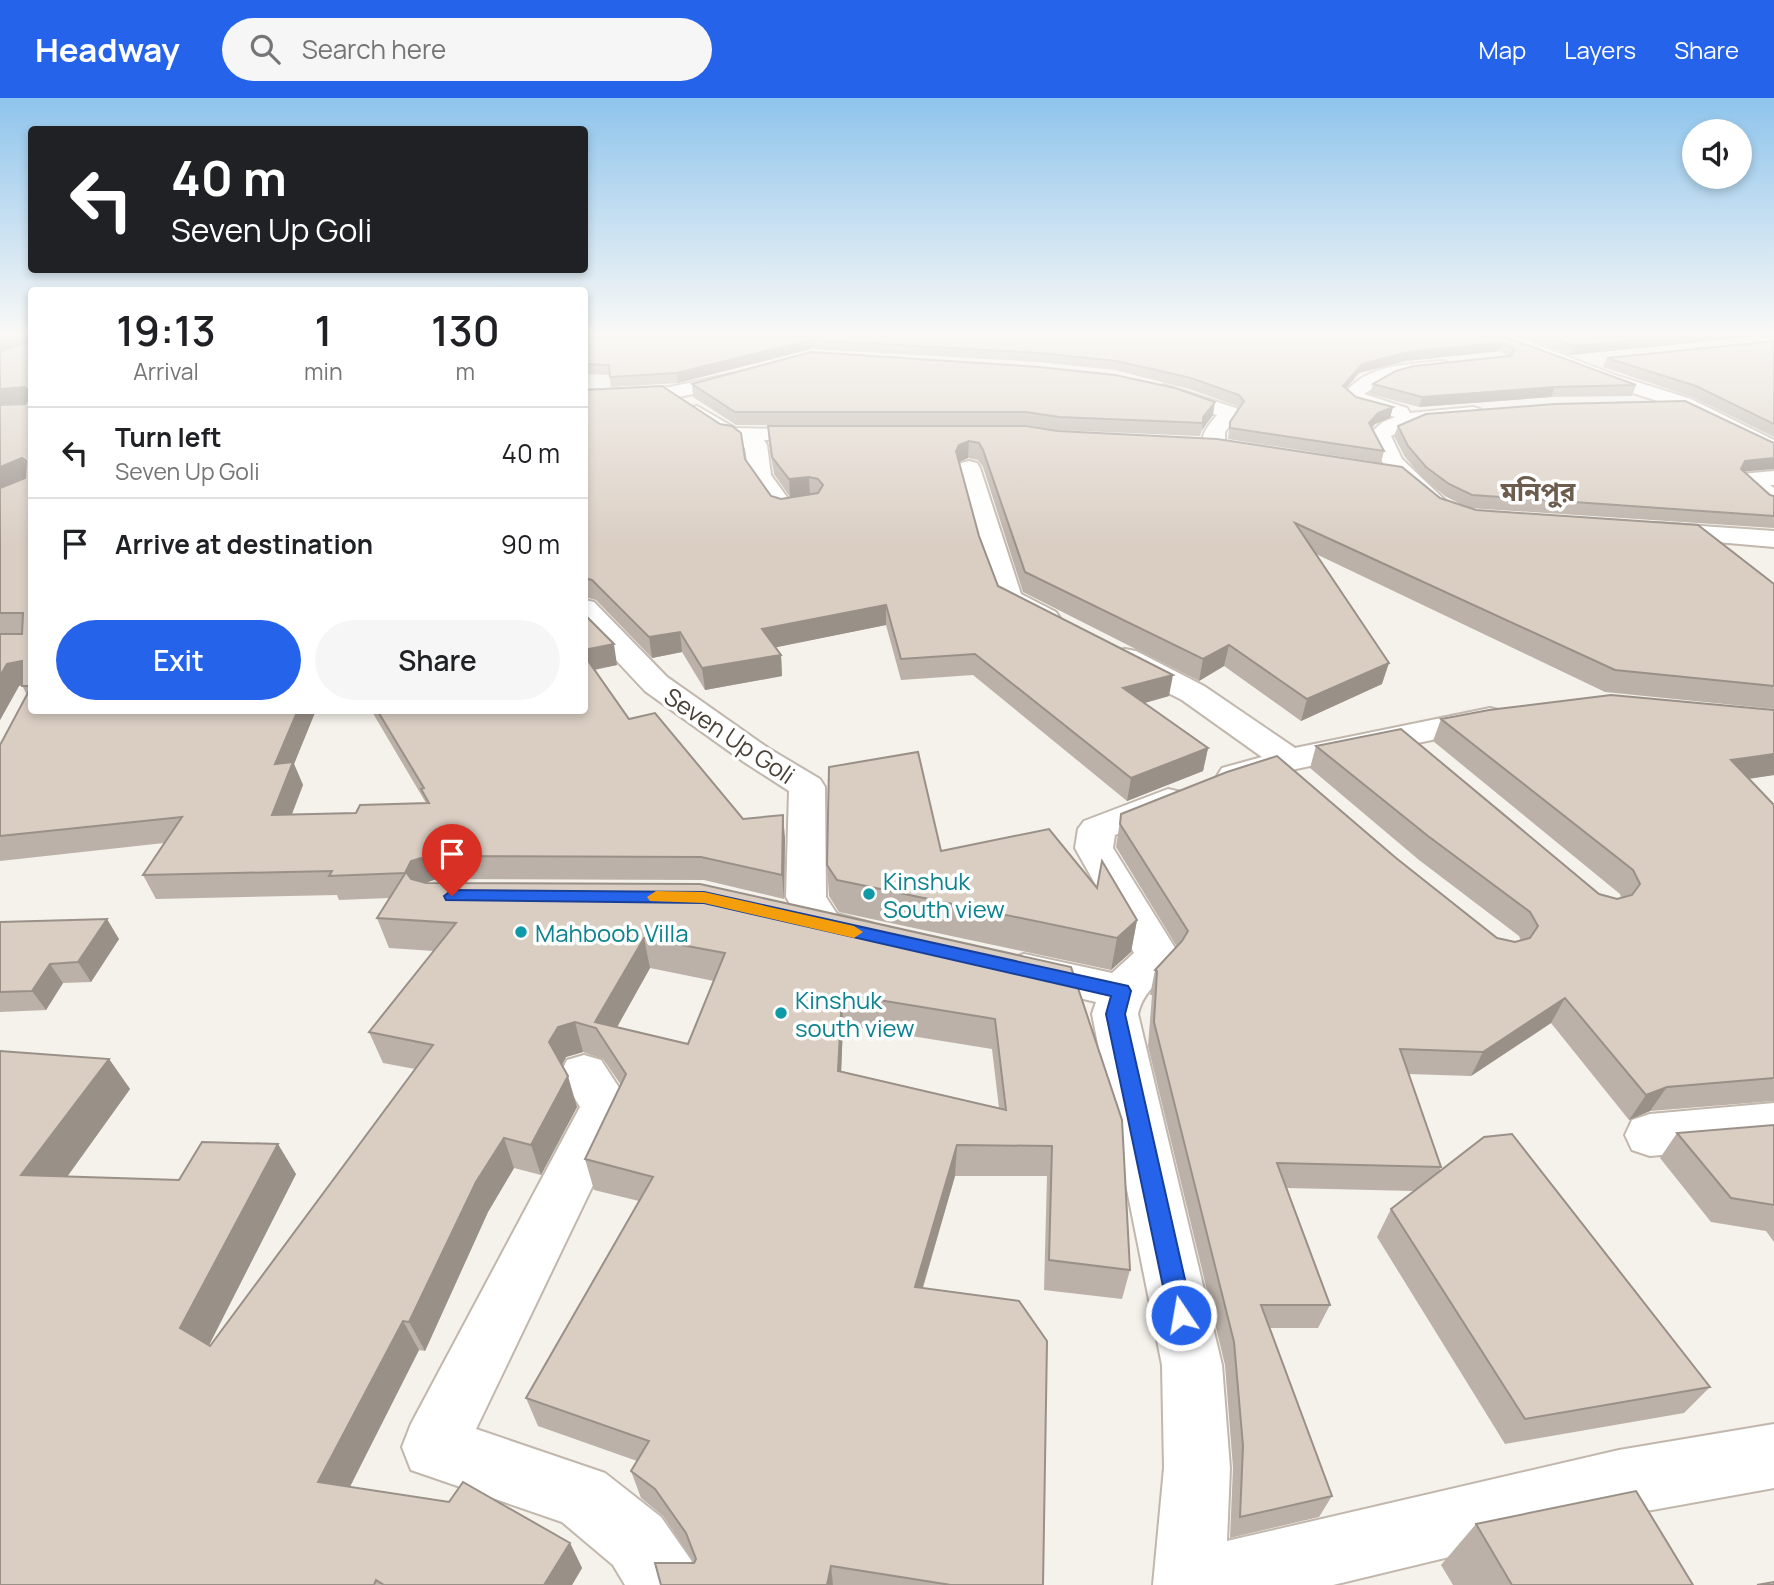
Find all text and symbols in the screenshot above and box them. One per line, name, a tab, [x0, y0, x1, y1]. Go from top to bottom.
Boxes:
search box	[222, 18, 712, 81]
text: Headway	[35, 27, 180, 72]
icon: search	[246, 30, 284, 68]
text: Search here	[302, 31, 446, 67]
text: Map	[1479, 33, 1526, 66]
text: Layers	[1564, 33, 1636, 66]
text: Share	[1674, 33, 1739, 66]
map controls	[1682, 119, 1752, 189]
button: sound	[1682, 119, 1752, 189]
text: 40 m	[171, 144, 287, 211]
icon: left	[56, 154, 147, 245]
text: Seven Up Goli	[171, 208, 372, 252]
text: 19:13	[116, 301, 216, 359]
text: 1	[314, 301, 332, 359]
text: 130	[431, 301, 500, 359]
text: Arrival	[133, 355, 199, 387]
text: min	[304, 355, 343, 387]
text: m	[456, 355, 475, 387]
text: Turn left	[115, 419, 222, 455]
icon: left	[56, 434, 94, 472]
text: 40 m	[502, 435, 560, 471]
text: Seven Up Goli	[115, 455, 260, 487]
district label: মনিপুর	[1500, 473, 1576, 509]
icon: arrive	[56, 525, 94, 563]
text: Arrive at destination	[115, 526, 373, 562]
text: 90 m	[501, 526, 560, 562]
button: Exit	[56, 620, 301, 700]
button: Share	[315, 620, 560, 700]
street label: Seven Up Goli	[658, 679, 802, 791]
pin	[422, 824, 482, 896]
icon: arrive	[433, 835, 471, 873]
place label: Kinshuk South view	[883, 864, 1005, 925]
marker: Kinshuk South view	[861, 886, 877, 902]
place label: Mahboob Villa	[535, 916, 689, 949]
marker: Mahboob Villa	[513, 924, 529, 940]
place label: Kinshuk south view	[795, 983, 915, 1044]
marker: Kinshuk south view	[773, 1005, 789, 1021]
position arrow	[1144, 1278, 1218, 1352]

